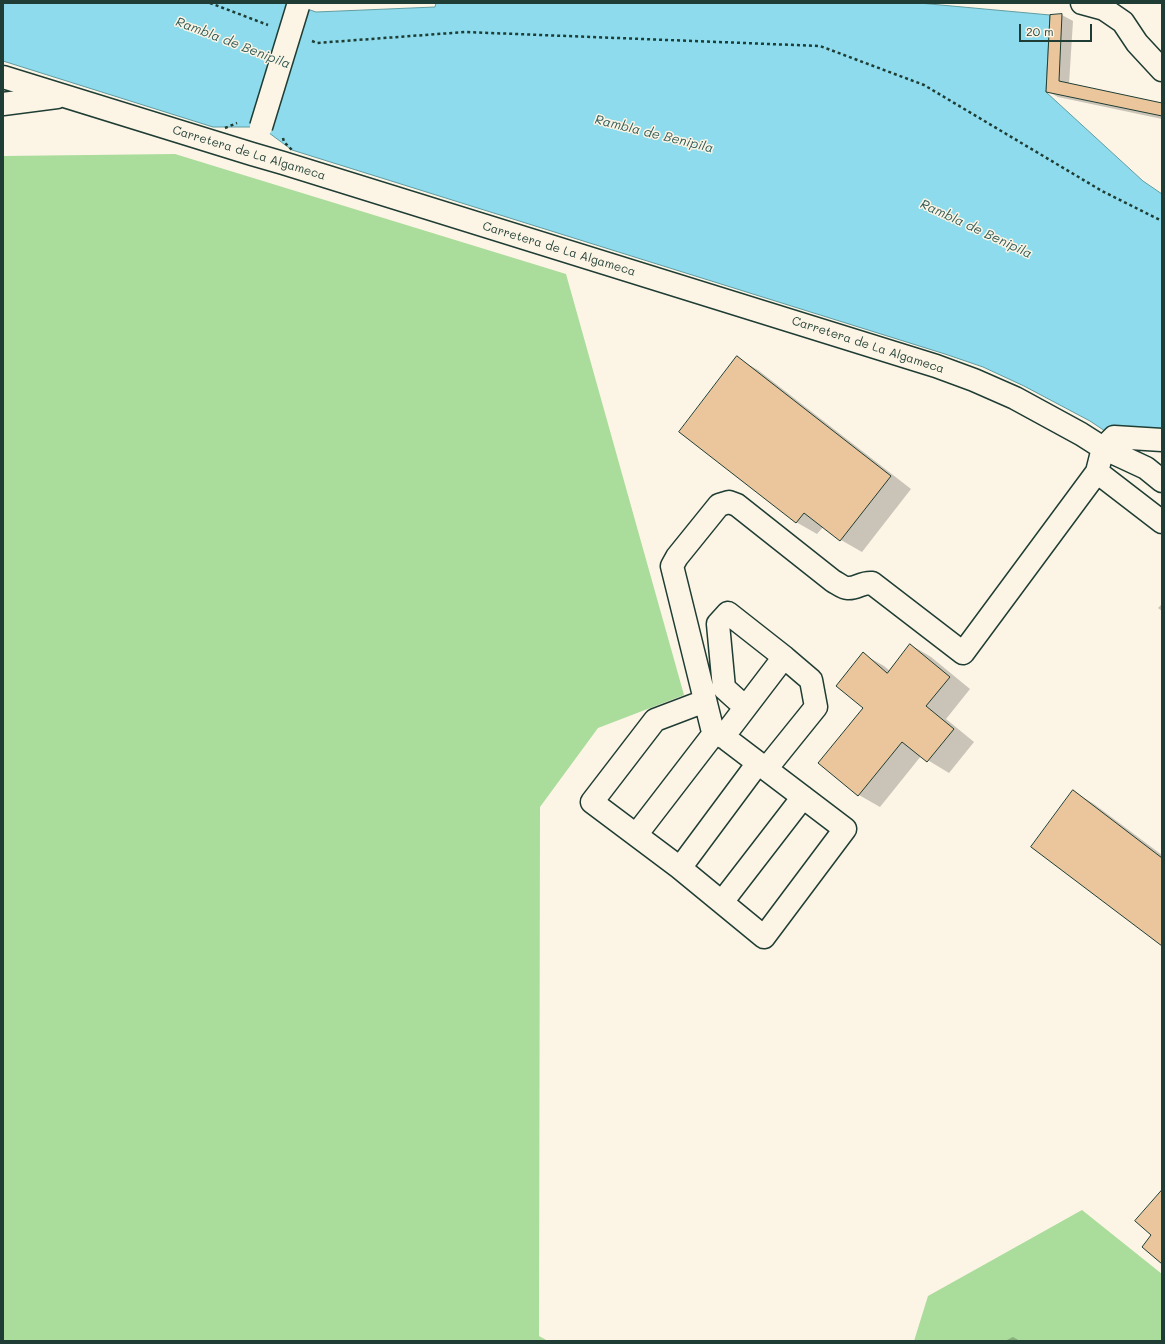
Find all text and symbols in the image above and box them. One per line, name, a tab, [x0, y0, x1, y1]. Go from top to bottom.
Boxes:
water label: Rambla de Benipila	[173, 14, 293, 72]
scale bar	[1021, 16, 1094, 42]
text: 20 m	[1026, 23, 1054, 39]
water label: Rambla de Benipila	[593, 112, 715, 156]
street label: Carretera de La Algameca	[171, 123, 327, 183]
water label: Rambla de Benipila	[918, 196, 1034, 262]
street label: Carretera de La Algameca	[481, 219, 637, 279]
street label: Carretera de La Algameca	[790, 314, 946, 376]

